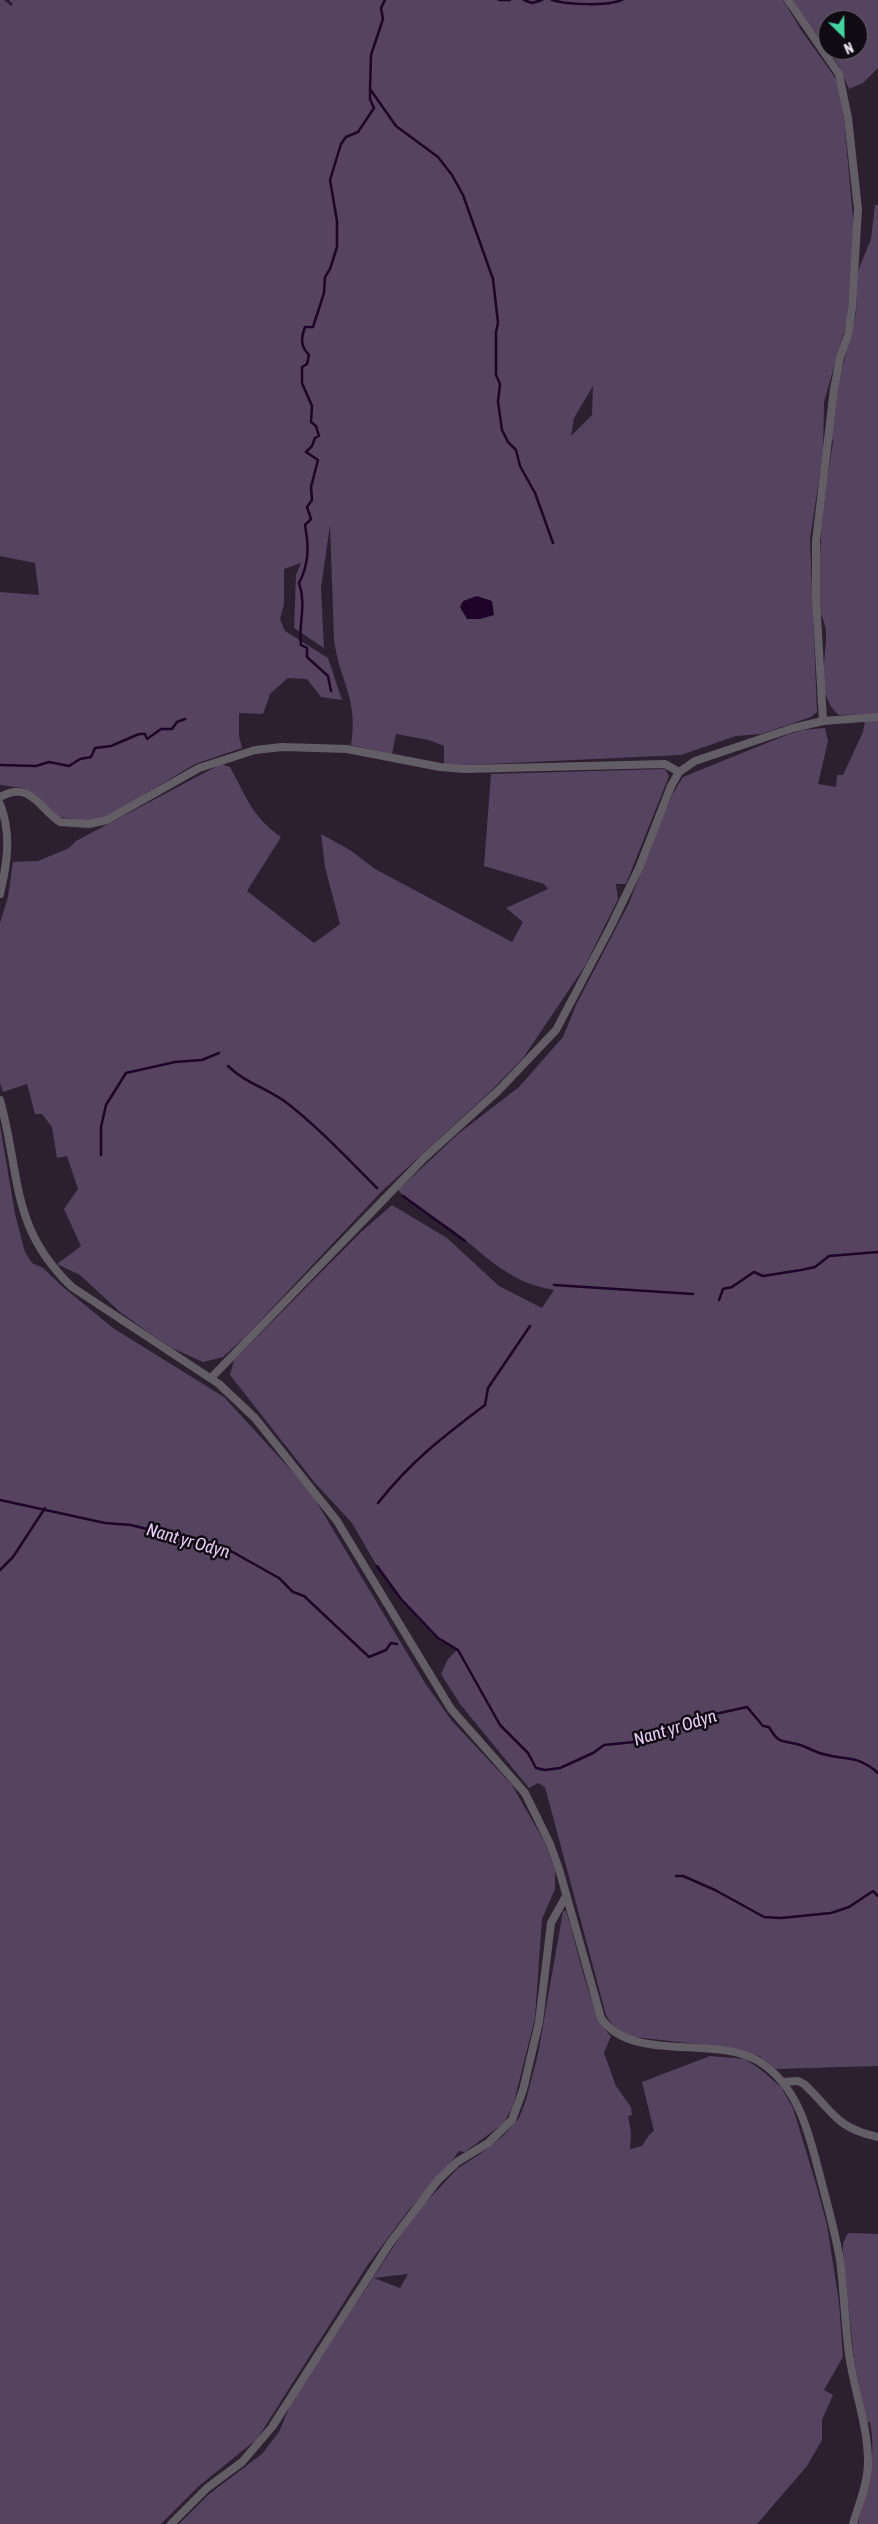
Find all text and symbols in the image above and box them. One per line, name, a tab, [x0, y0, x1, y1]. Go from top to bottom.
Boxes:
north arrow	[818, 10, 868, 60]
text: N	[842, 39, 855, 57]
water label: Nant yr Odyn	[144, 1519, 232, 1563]
water label: Nant yr Odyn	[631, 1705, 719, 1751]

